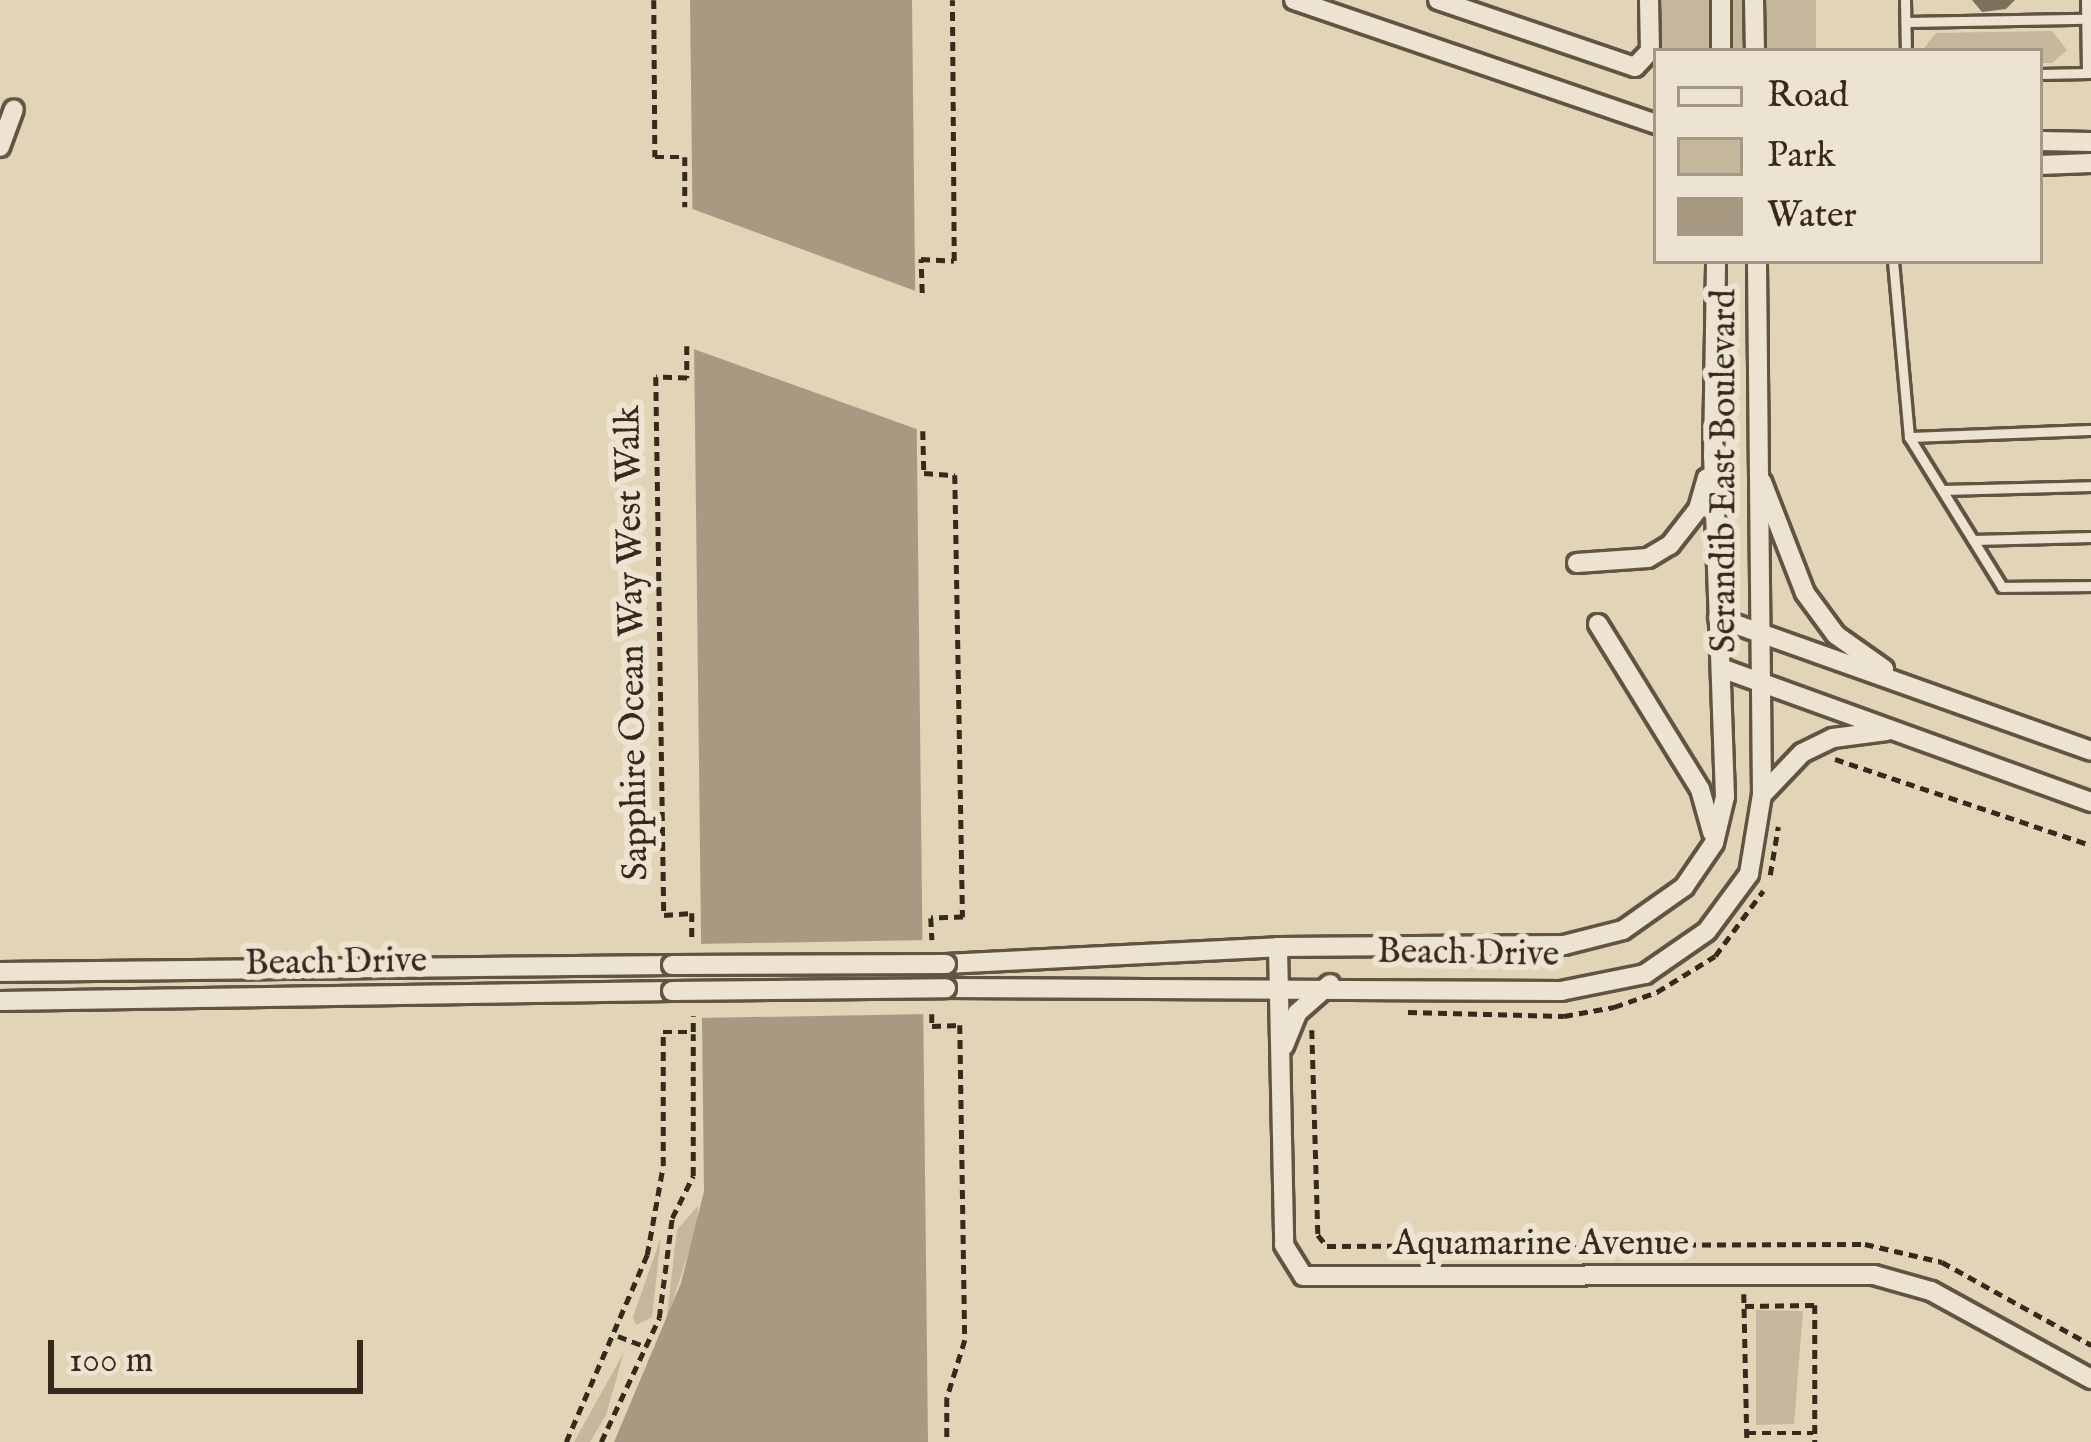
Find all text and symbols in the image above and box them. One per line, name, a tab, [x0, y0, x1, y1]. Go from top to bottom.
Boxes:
legend	[1653, 48, 2043, 264]
text: Road	[1767, 73, 1848, 119]
text: Park	[1767, 133, 1835, 179]
text: Water	[1767, 193, 1857, 239]
street label: Serandib East Boulevard	[1703, 289, 1747, 653]
street label: Sapphire Ocean Way West Walk	[607, 405, 659, 881]
street label: Beach Drive	[1377, 931, 1559, 977]
street label: Beach Drive	[245, 940, 427, 986]
street label: Aquamarine Avenue	[1393, 1223, 1689, 1267]
scale bar	[54, 1316, 369, 1390]
text: 100 m	[69, 1338, 153, 1384]

